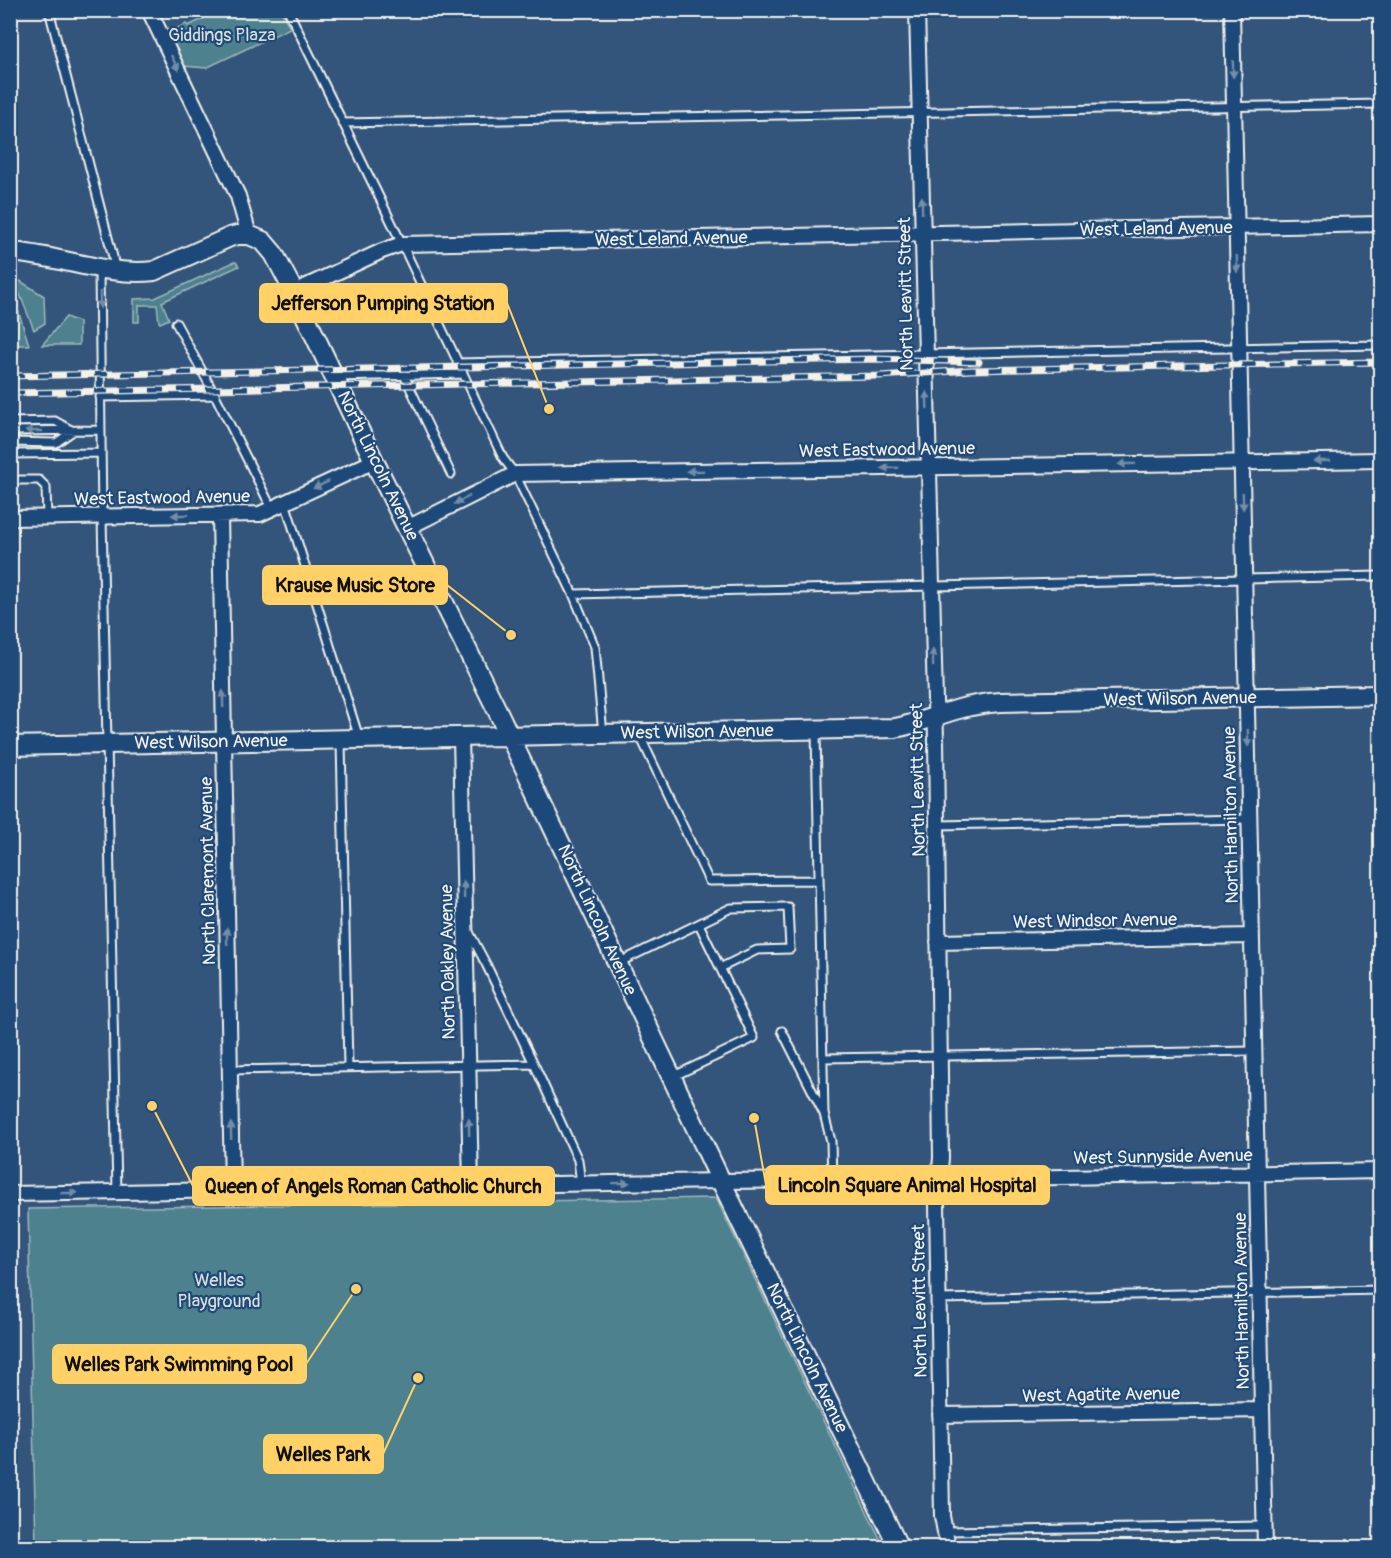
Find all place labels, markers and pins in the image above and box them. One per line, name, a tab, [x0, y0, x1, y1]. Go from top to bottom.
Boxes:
callout: Jefferson Pumping Station	[260, 284, 507, 322]
callout: Krause Music Store	[263, 566, 447, 604]
callout: Lincoln Square Animal Hospital	[766, 1166, 1049, 1204]
callout: Queen of Angels Roman Catholic Church	[193, 1167, 554, 1205]
callout: Welles Park Swimming Pool	[53, 1345, 306, 1383]
callout: Welles Park	[264, 1435, 383, 1473]

